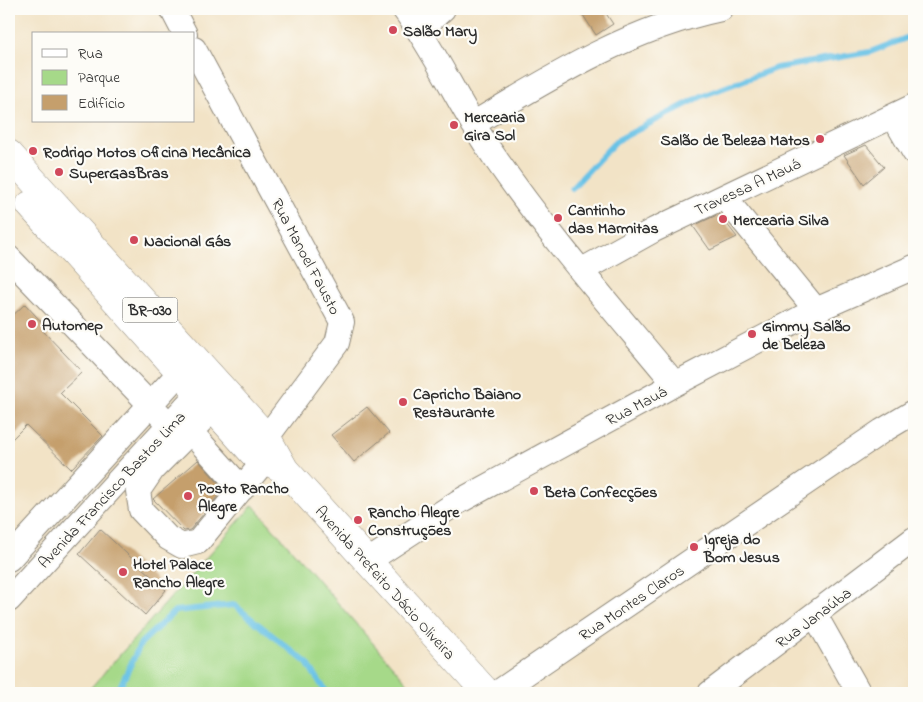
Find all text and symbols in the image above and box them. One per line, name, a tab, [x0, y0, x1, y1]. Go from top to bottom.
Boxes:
place label: Salão Mary	[403, 20, 477, 45]
marker: Salão Mary	[387, 24, 399, 36]
legend	[32, 32, 195, 122]
text: Rua	[78, 43, 103, 65]
text: Parque	[78, 67, 120, 89]
text: Edifício	[78, 93, 125, 115]
place label: Mercearia Gira Sol	[464, 106, 526, 148]
marker: Mercearia Gira Sol	[448, 119, 460, 131]
place label: Salão de Beleza Matos	[660, 129, 810, 153]
marker: Salão de Beleza Matos	[814, 133, 826, 145]
place label: Rodrigo Motos Oficina Mecânica	[42, 141, 251, 166]
marker: Rodrigo Motos Oficina Mecânica	[27, 145, 39, 157]
street label: Travessa A Mauá	[691, 153, 805, 223]
place label: SuperGasBras	[69, 162, 169, 186]
marker: SuperGasBras	[53, 166, 65, 178]
street label: Rua Manoel Fausto	[264, 194, 346, 320]
place label: Cantinho das Marmitas	[568, 199, 659, 241]
place label: Mercearia Silva	[733, 209, 829, 233]
marker: Cantinho das Marmitas	[552, 212, 564, 224]
marker: Mercearia Silva	[717, 213, 729, 225]
place label: Nacional Gás	[144, 230, 231, 254]
marker: Nacional Gás	[128, 234, 140, 246]
road number: BR-030	[122, 298, 178, 322]
place label: Automep	[42, 314, 103, 338]
place label: Gimmy Salão de Beleza	[762, 315, 851, 357]
marker: Automep	[26, 318, 38, 330]
marker: Gimmy Salão de Beleza	[746, 328, 758, 340]
street label: Rua Mauá	[602, 381, 672, 433]
place label: Capricho Baiano Restaurante	[412, 383, 521, 425]
marker: Capricho Baiano Restaurante	[397, 396, 409, 408]
street label: Avenida Francisco Bastos Lima	[33, 406, 192, 574]
place label: Posto Rancho Alegre	[198, 477, 289, 520]
place label: Beta Confecções	[543, 481, 657, 505]
marker: Beta Confecções	[528, 485, 540, 497]
marker: Posto Rancho Alegre	[182, 490, 194, 502]
street label: Avenida Prefeito Dácio Oliveira	[309, 501, 460, 666]
place label: Rancho Alegre Construções	[367, 501, 460, 543]
marker: Rancho Alegre Construções	[352, 514, 364, 526]
place label: Igreja do Bom Jesus	[703, 528, 780, 570]
marker: Igreja do Bom Jesus	[688, 541, 700, 553]
place label: Hotel Palace Rancho Alegre	[132, 553, 225, 596]
street label: Rua Montes Claros	[575, 559, 690, 648]
marker: Hotel Palace Rancho Alegre	[117, 566, 129, 578]
street label: Rua Janaúba	[771, 582, 857, 655]

